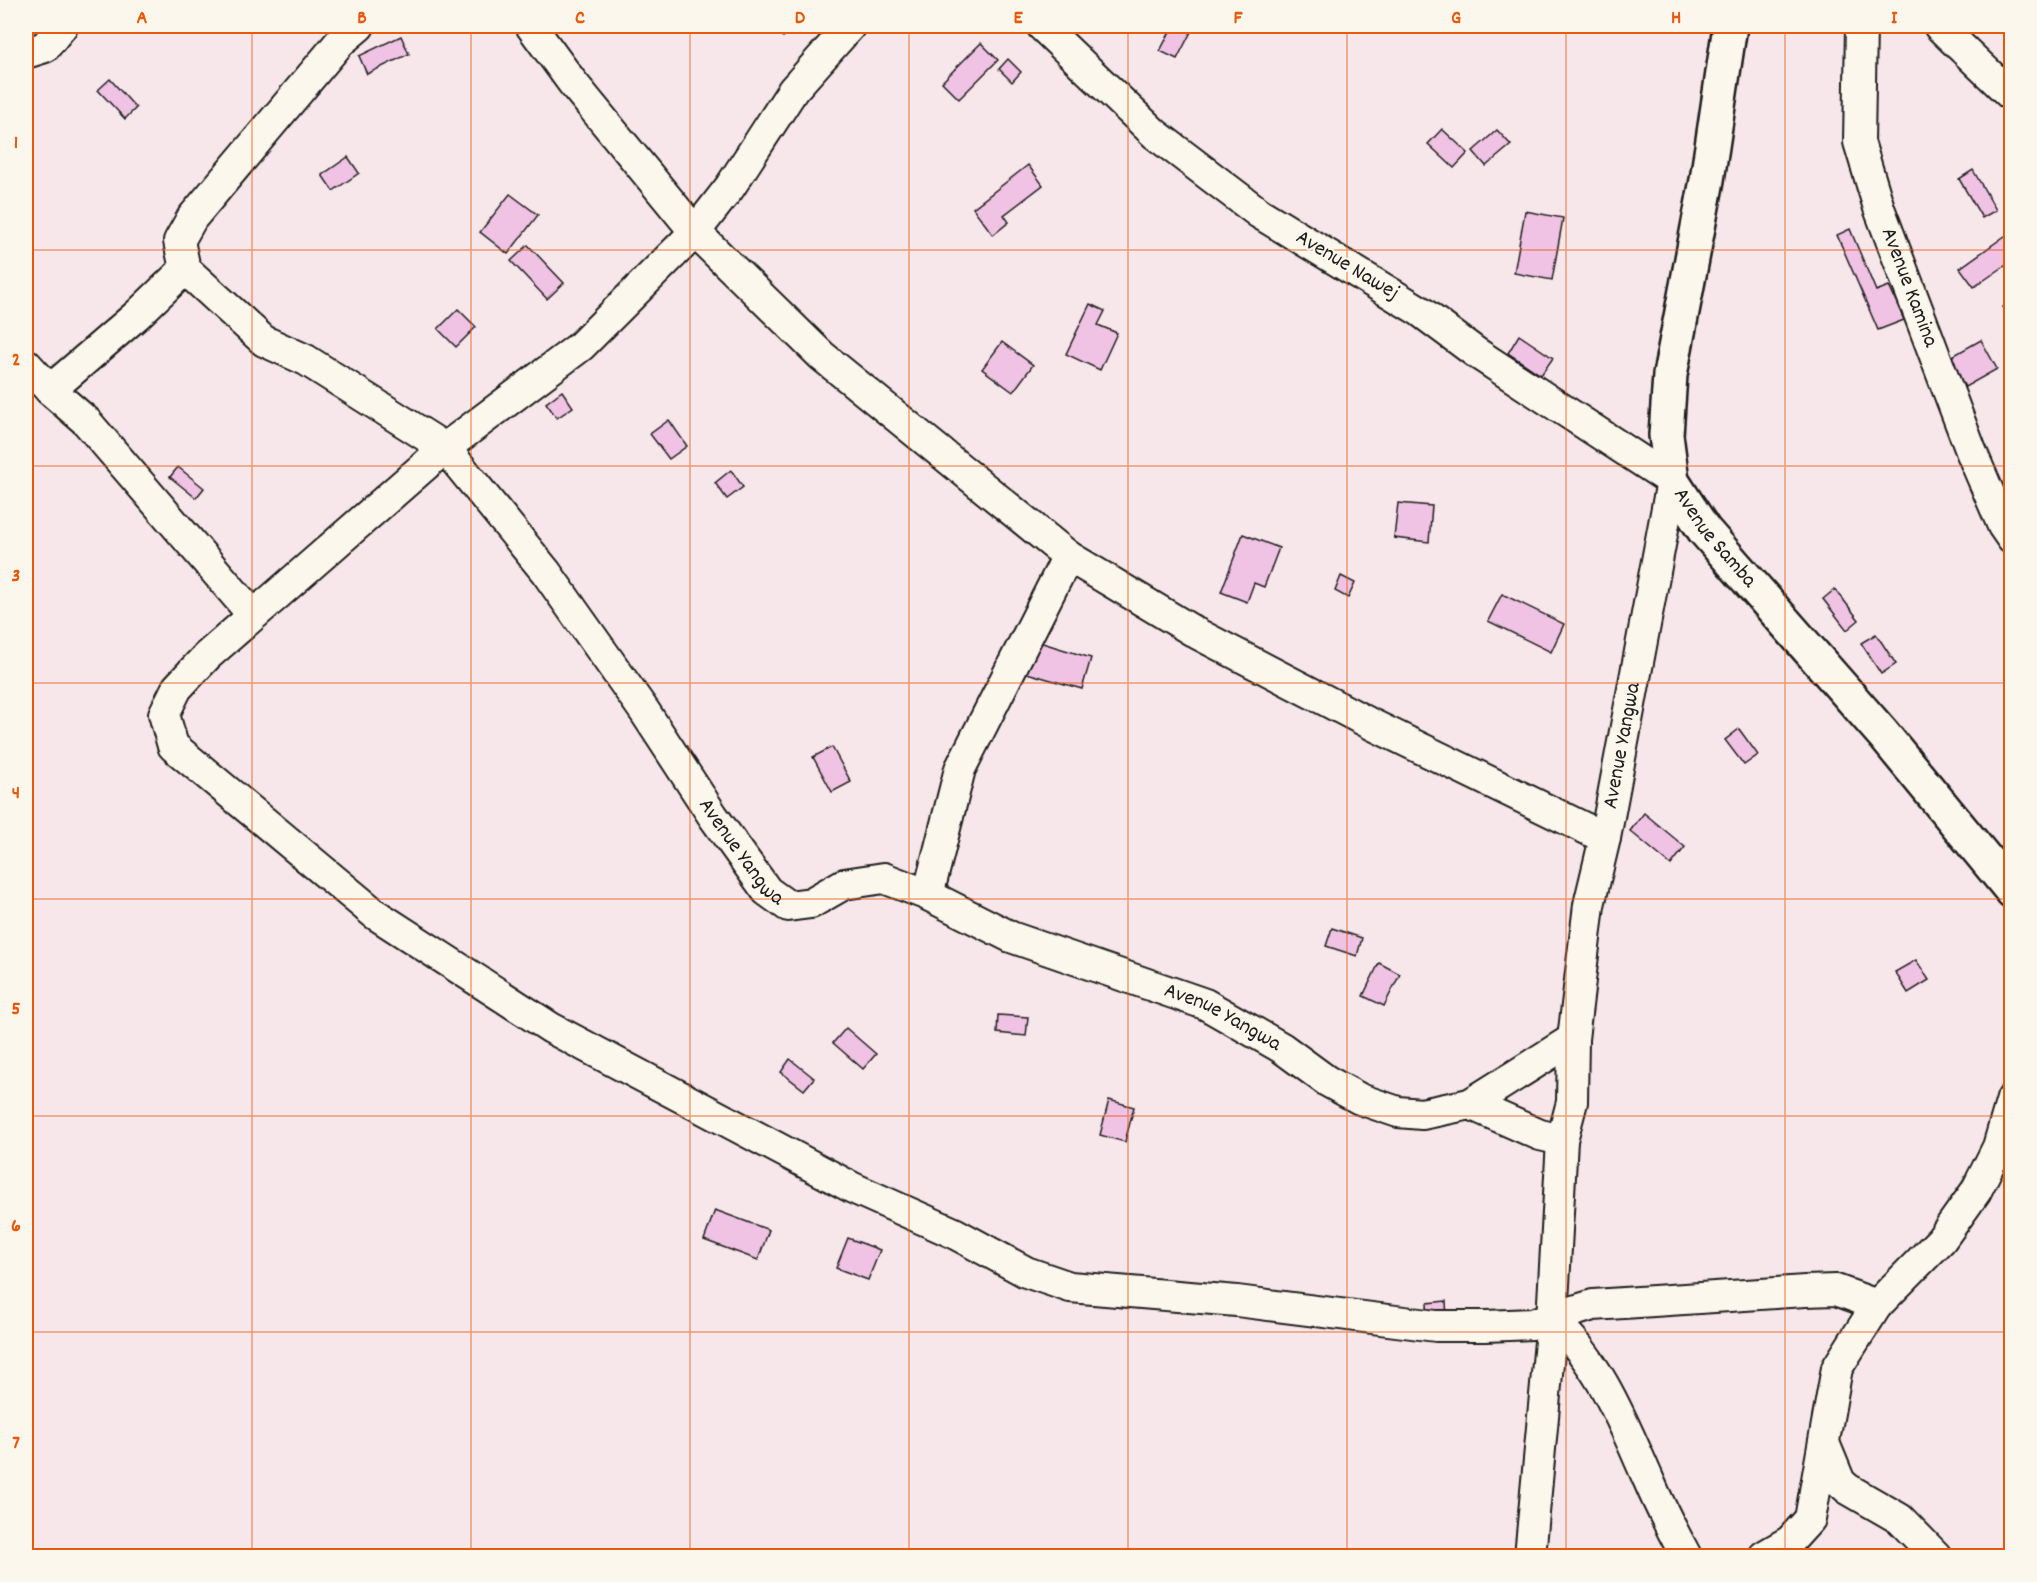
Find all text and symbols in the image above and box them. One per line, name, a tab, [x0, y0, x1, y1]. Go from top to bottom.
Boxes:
text: A	[137, 5, 148, 33]
text: B	[357, 5, 367, 33]
text: C	[575, 5, 585, 33]
text: D	[795, 5, 806, 33]
text: E	[1013, 5, 1023, 33]
text: F	[1234, 5, 1244, 33]
text: G	[1451, 5, 1461, 33]
text: H	[1671, 5, 1681, 33]
text: I	[1891, 5, 1898, 33]
text: 1	[14, 130, 18, 158]
street label: Avenue Nawej	[1289, 223, 1405, 309]
street label: Avenue Kamina	[1872, 223, 1946, 352]
text: 2	[12, 347, 20, 375]
street label: Avenue Samba	[1665, 482, 1764, 596]
text: 3	[12, 563, 20, 591]
street label: Avenue Yangwa	[1595, 679, 1649, 812]
text: 4	[12, 780, 20, 808]
street label: Avenue Yangwa	[690, 792, 791, 914]
street label: Avenue Yangwa	[1160, 975, 1287, 1060]
text: 5	[11, 996, 21, 1024]
text: 6	[11, 1213, 21, 1241]
text: 7	[12, 1430, 20, 1458]

